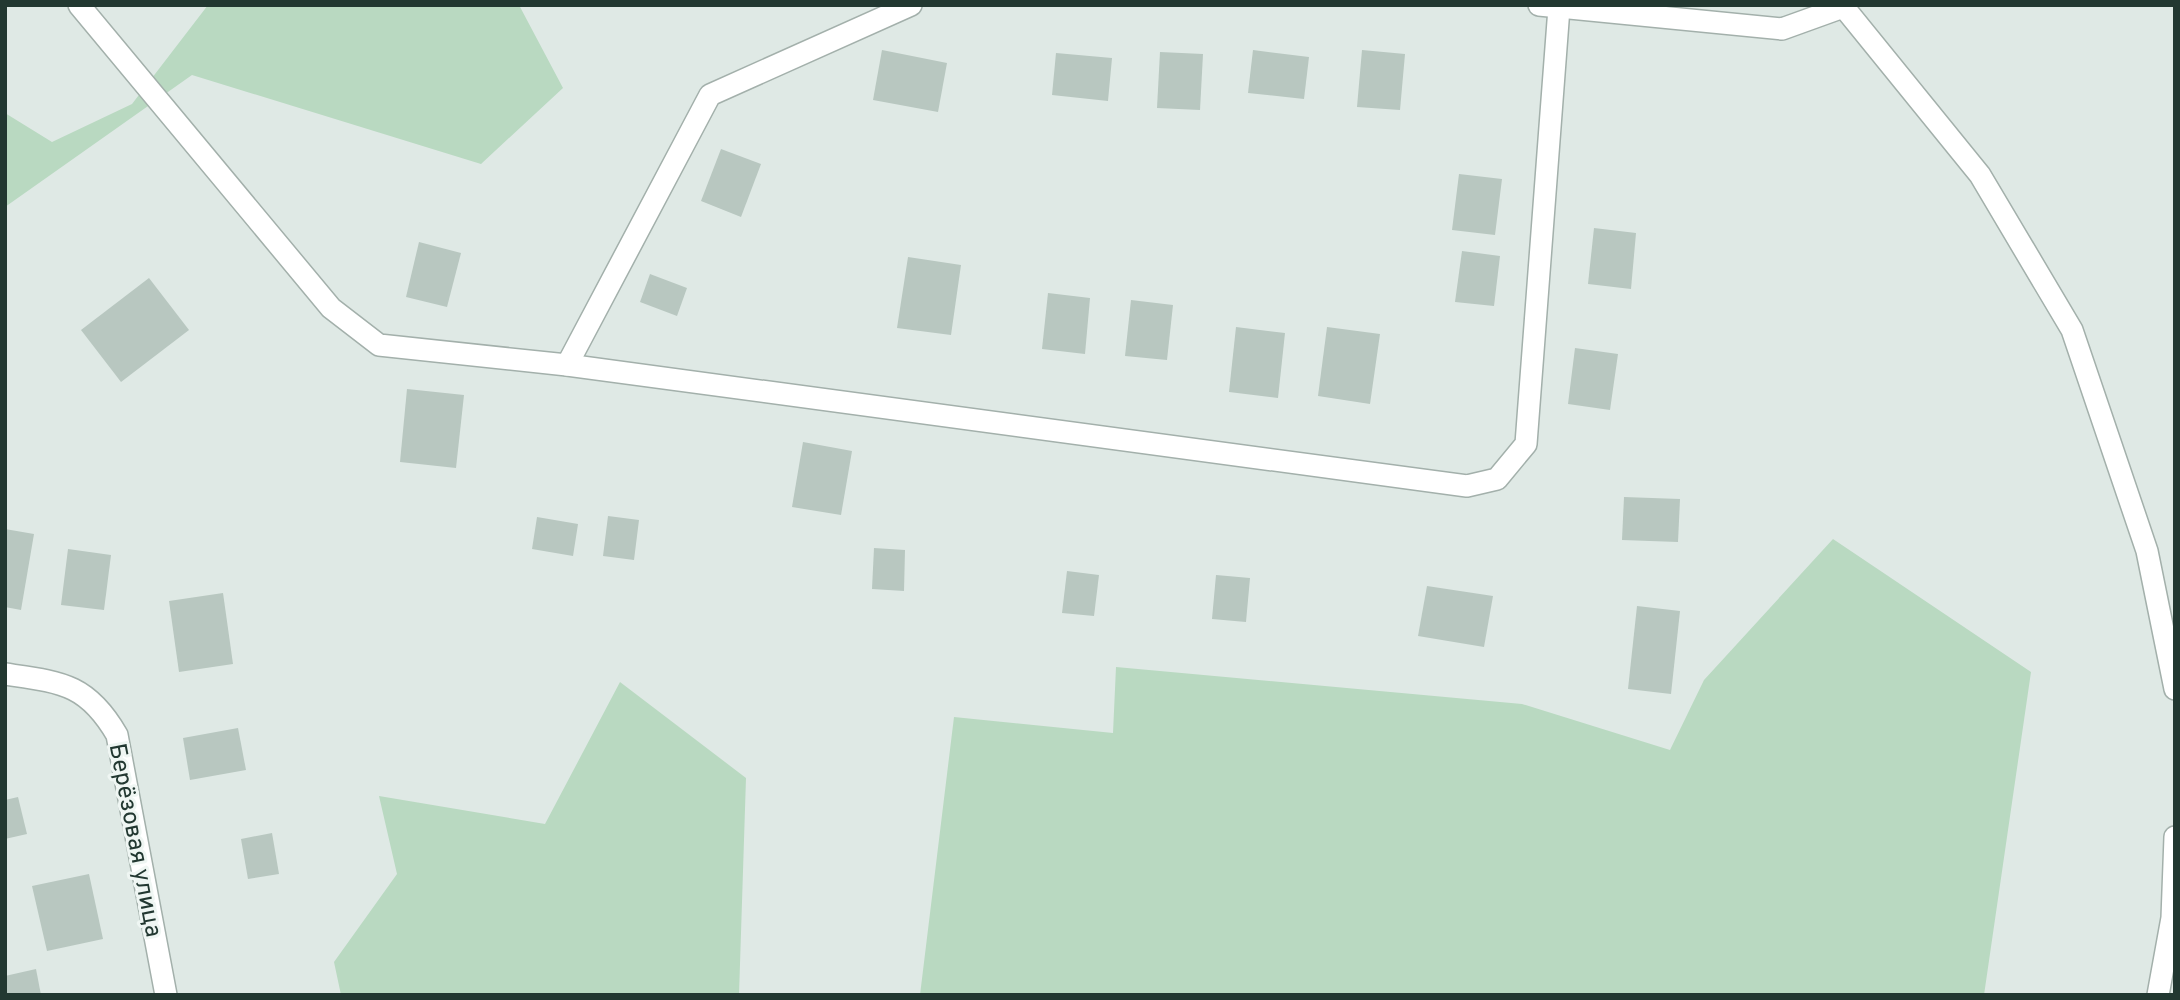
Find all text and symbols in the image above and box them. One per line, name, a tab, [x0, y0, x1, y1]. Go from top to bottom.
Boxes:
street label: Берёзовая улица	[101, 741, 168, 940]

